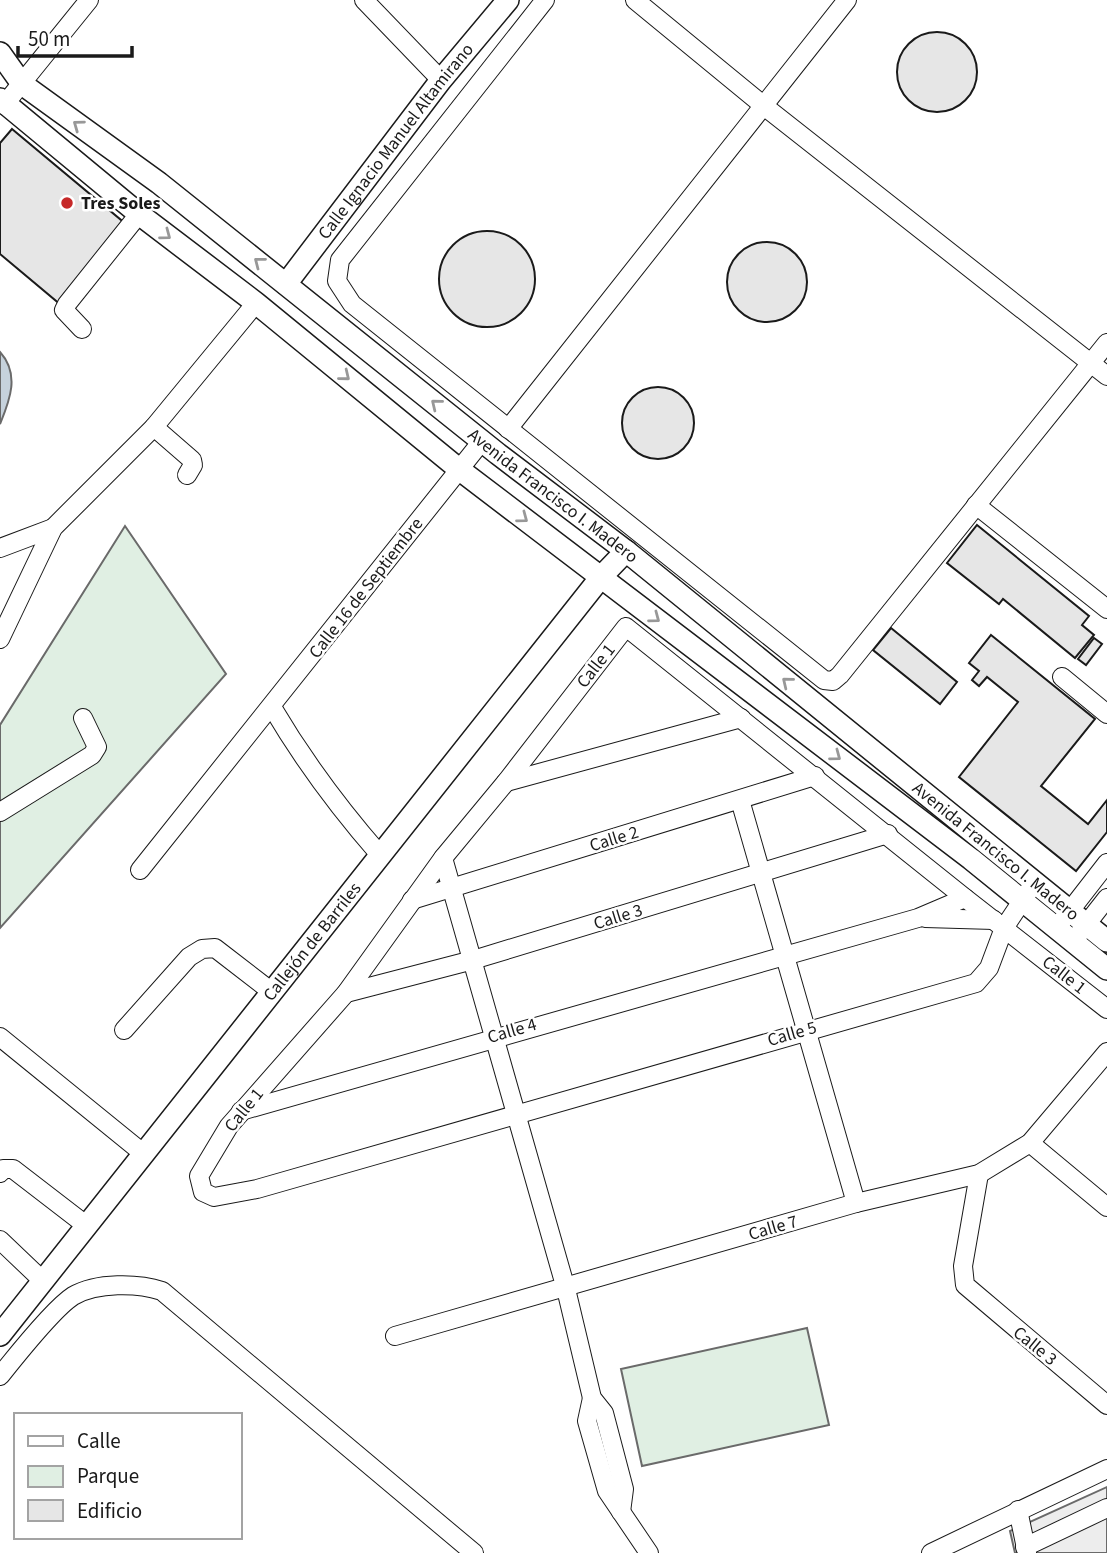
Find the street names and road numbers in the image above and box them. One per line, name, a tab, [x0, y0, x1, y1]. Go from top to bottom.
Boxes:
street label: Calle Ignacio Manuel Altamirano	[312, 38, 479, 245]
street label: Avenida Francisco I. Madero	[463, 422, 644, 569]
street label: Calle 16 de Septiembre	[303, 512, 429, 664]
street label: Calle 1	[571, 639, 621, 693]
street label: Avenida Francisco I. Madero	[907, 776, 1085, 926]
street label: Calle 2	[586, 820, 642, 858]
street label: Callejón de Barriles	[257, 877, 367, 1006]
street label: Calle 3	[590, 898, 646, 936]
street label: Calle 1	[1037, 950, 1091, 1000]
street label: Calle 4	[485, 1012, 540, 1050]
street label: Calle 5	[765, 1015, 820, 1053]
street label: Calle 1	[219, 1083, 269, 1137]
street label: Calle 7	[746, 1209, 801, 1247]
street label: Calle 3	[1008, 1321, 1062, 1371]

